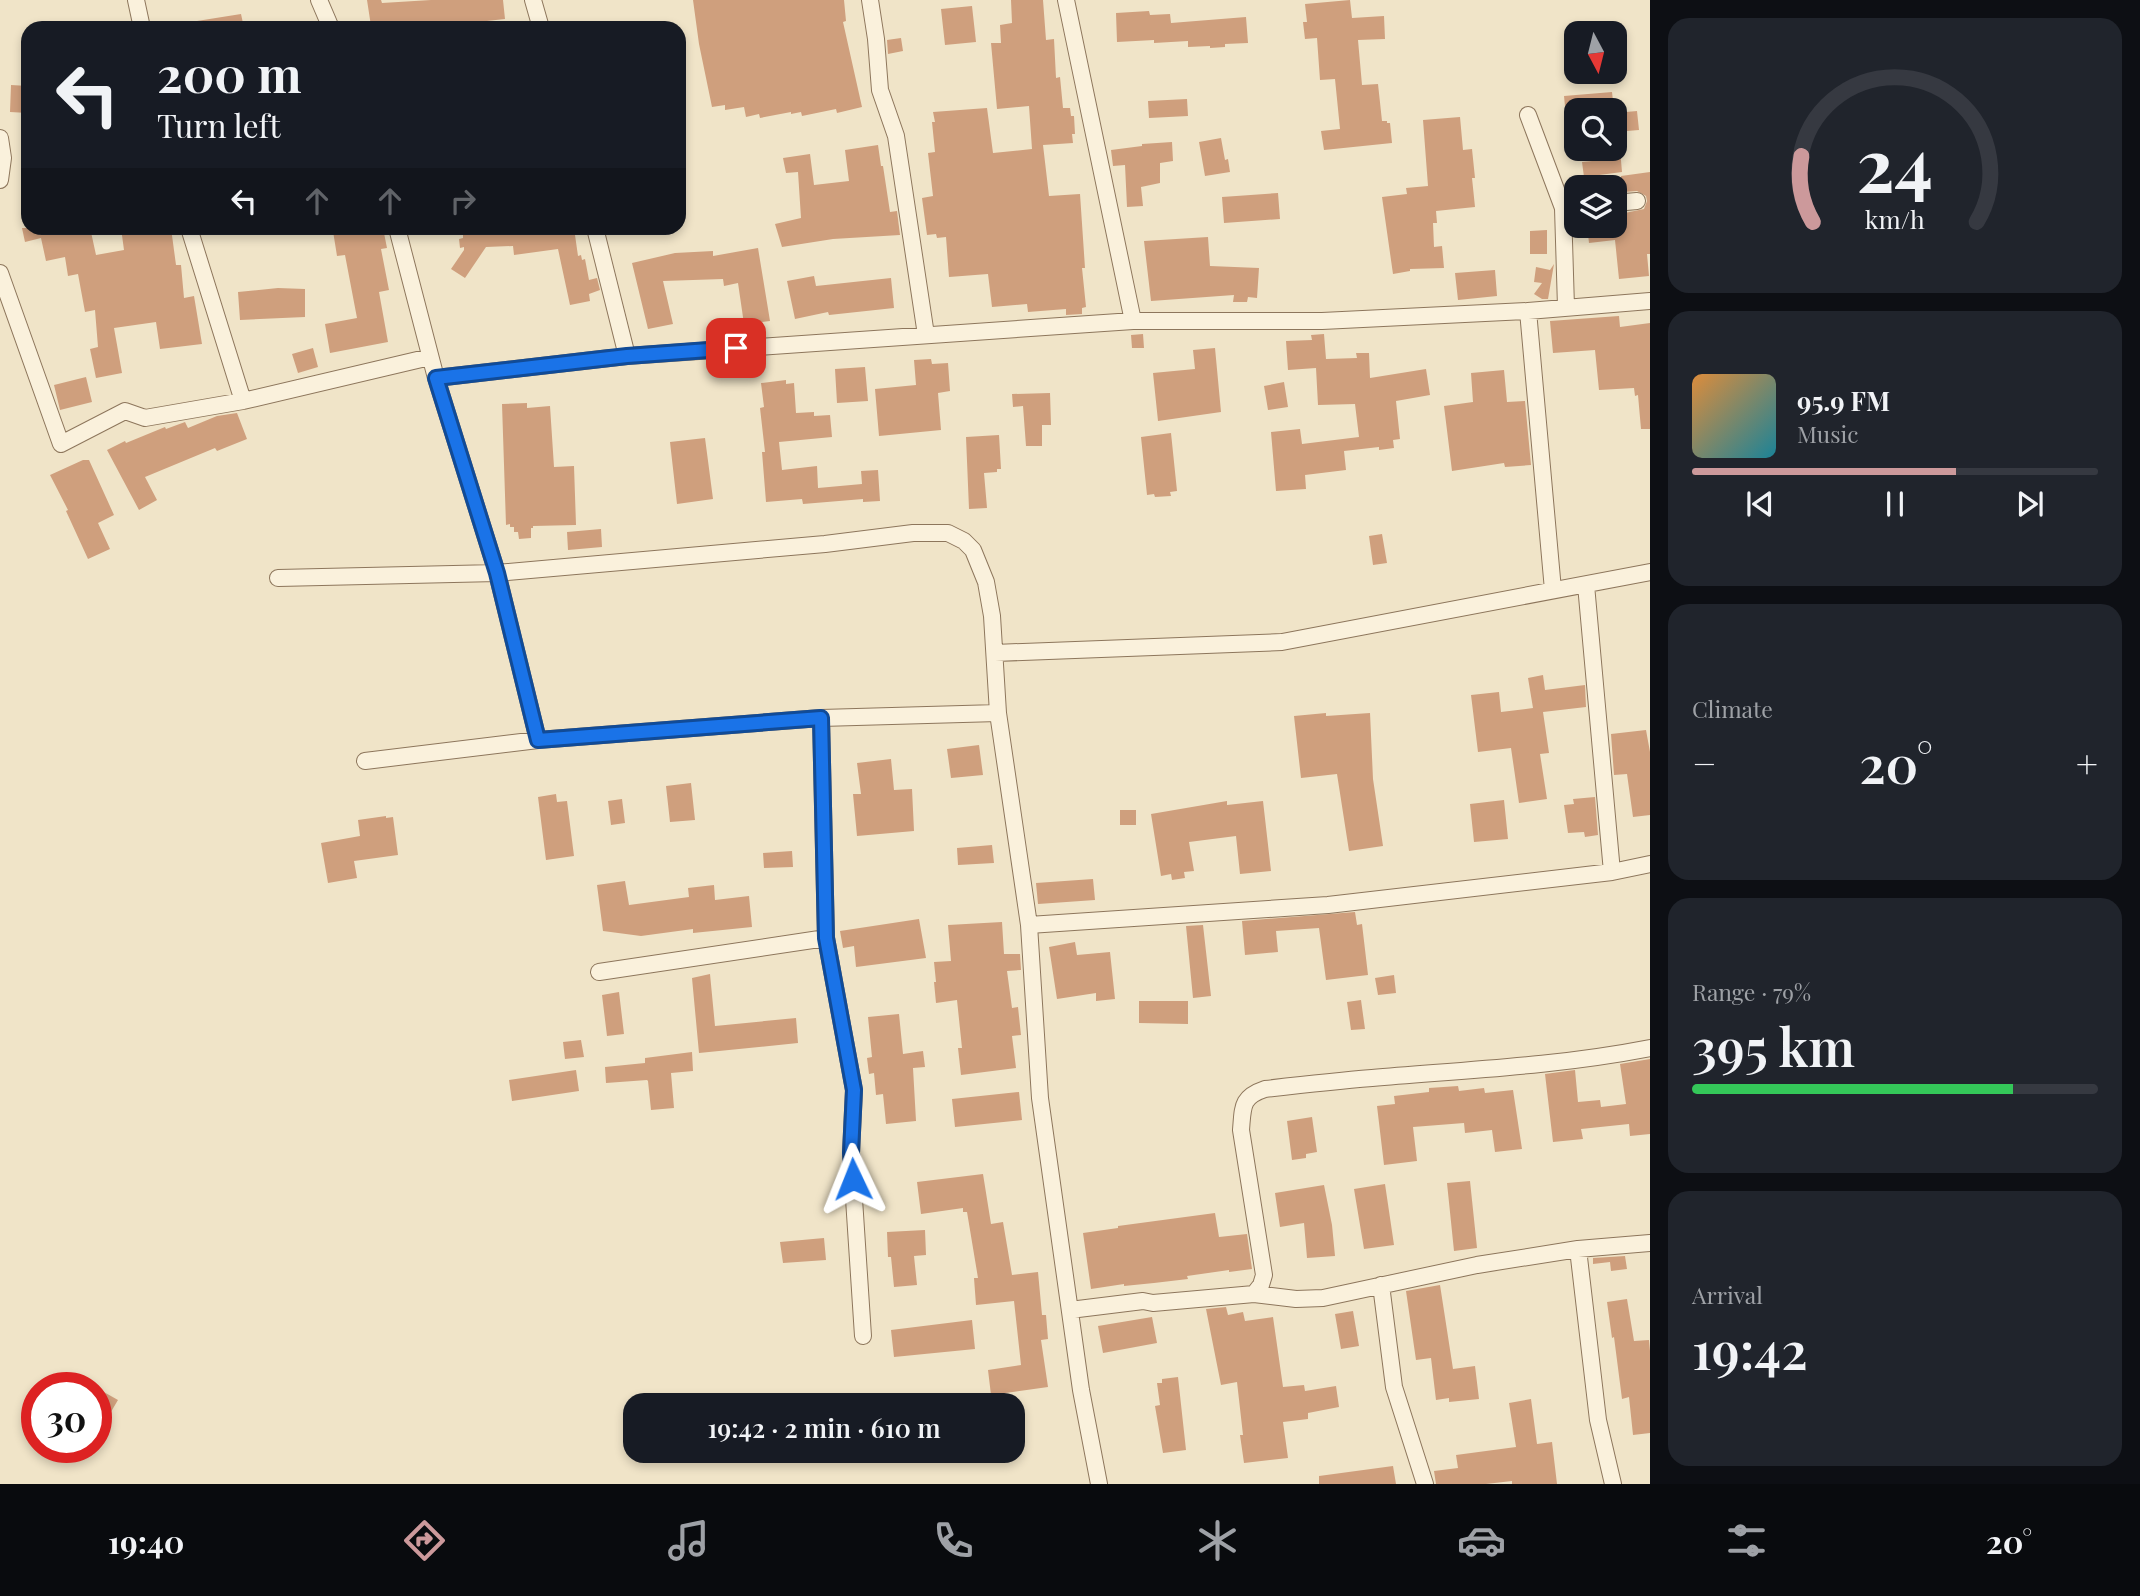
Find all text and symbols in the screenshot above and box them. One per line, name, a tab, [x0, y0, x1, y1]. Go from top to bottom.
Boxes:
north arrow	[1564, 21, 1628, 84]
map controls	[1564, 21, 1627, 238]
text: 200 m	[157, 40, 302, 105]
icon: left	[42, 49, 133, 140]
button: search	[1564, 98, 1627, 161]
text: Turn left	[157, 103, 281, 146]
text: 24	[1857, 113, 1933, 210]
button: layers	[1564, 175, 1627, 238]
icon: left	[225, 182, 263, 220]
icon: ahead	[298, 182, 336, 220]
icon: ahead	[371, 182, 409, 220]
icon: right	[444, 182, 482, 220]
text: km/h	[1865, 201, 1925, 234]
pin	[706, 318, 766, 378]
icon: arrive	[717, 329, 755, 367]
text: 95.9 FM	[1797, 383, 1890, 418]
text: Music	[1797, 418, 1858, 449]
icon: previous	[1741, 485, 1779, 523]
icon: pause	[1876, 485, 1914, 523]
icon: next	[2011, 485, 2049, 523]
text: Climate	[1692, 693, 1773, 724]
text: 20°	[1859, 728, 1933, 797]
text: −	[1692, 737, 1717, 788]
text: +	[2076, 737, 2098, 788]
text: Range · 79%	[1692, 976, 1811, 1007]
text: 395 km	[1692, 1011, 1855, 1080]
position arrow	[816, 1142, 890, 1216]
text: Arrival	[1692, 1279, 1763, 1310]
text: 19:42	[1692, 1314, 1808, 1383]
speed limit sign: 30	[21, 1372, 112, 1463]
text: 19:42 · 2 min · 610 m	[707, 1410, 941, 1445]
icon: directions	[400, 1516, 449, 1565]
icon: music	[664, 1516, 713, 1565]
icon: phone	[929, 1516, 978, 1565]
icon: climate	[1193, 1516, 1242, 1565]
icon: car	[1457, 1516, 1506, 1565]
icon: filters	[1722, 1516, 1771, 1565]
text: 19:40	[108, 1519, 184, 1562]
text: 20°	[1986, 1519, 2032, 1562]

